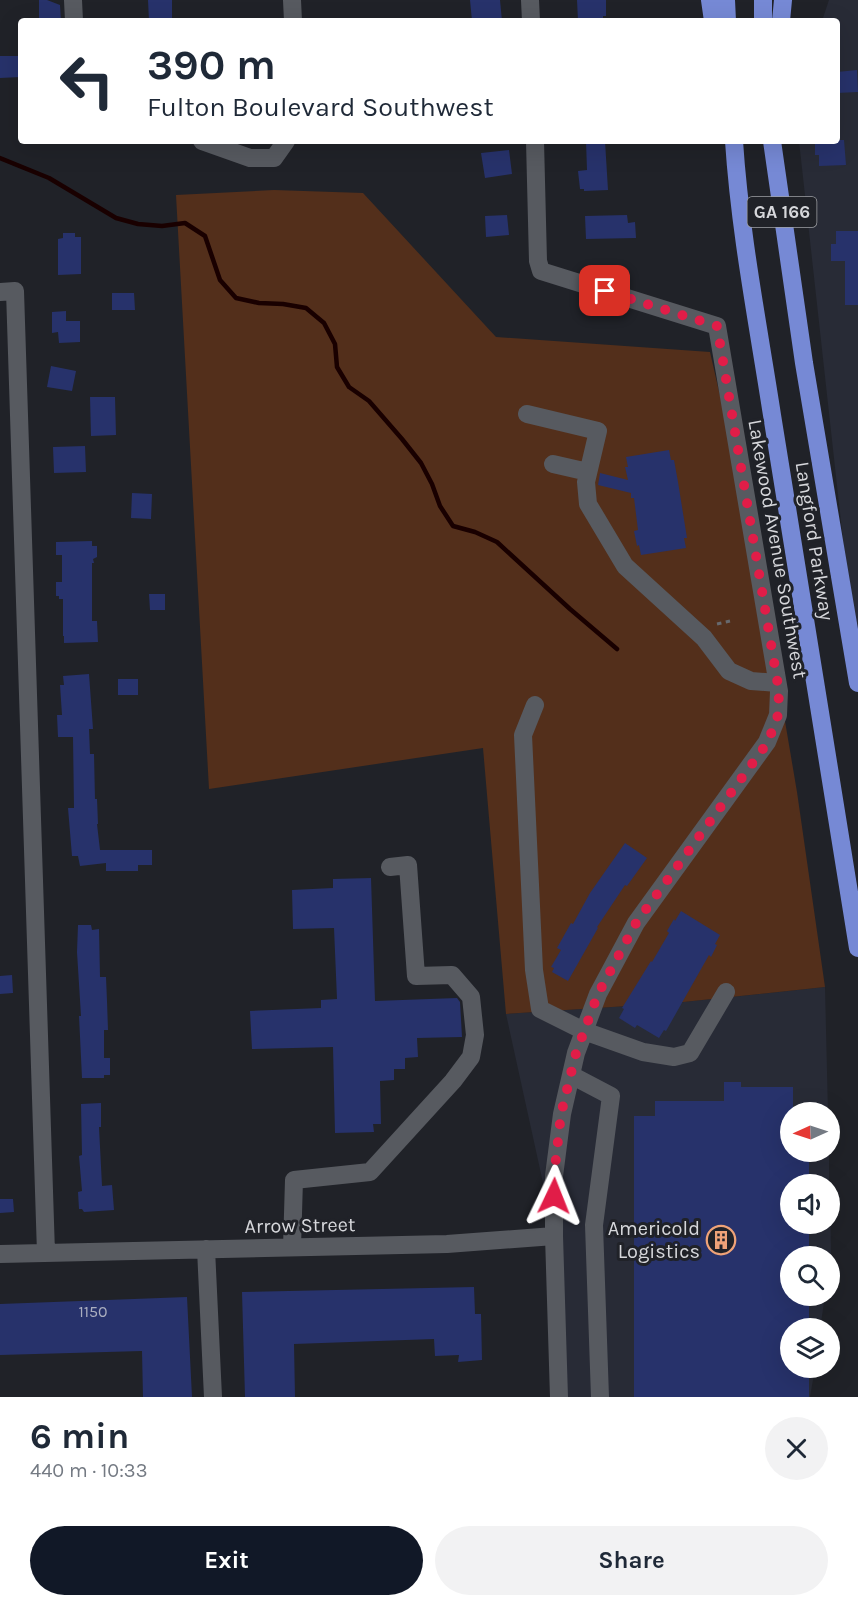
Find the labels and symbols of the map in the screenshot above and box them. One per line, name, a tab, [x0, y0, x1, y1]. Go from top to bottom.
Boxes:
road number: GA 166	[748, 197, 816, 227]
pin	[579, 265, 630, 316]
street label: Lakewood Avenue Southwest	[743, 418, 812, 681]
street label: Langford Parkway	[791, 460, 838, 622]
north arrow	[780, 1102, 840, 1162]
position arrow	[522, 1164, 586, 1228]
street label: Arrow Street	[244, 1213, 356, 1238]
place label: Americold Logistics	[608, 1217, 700, 1263]
building icon: Americold Logistics	[705, 1224, 737, 1256]
house number: 1150	[78, 1302, 108, 1321]

